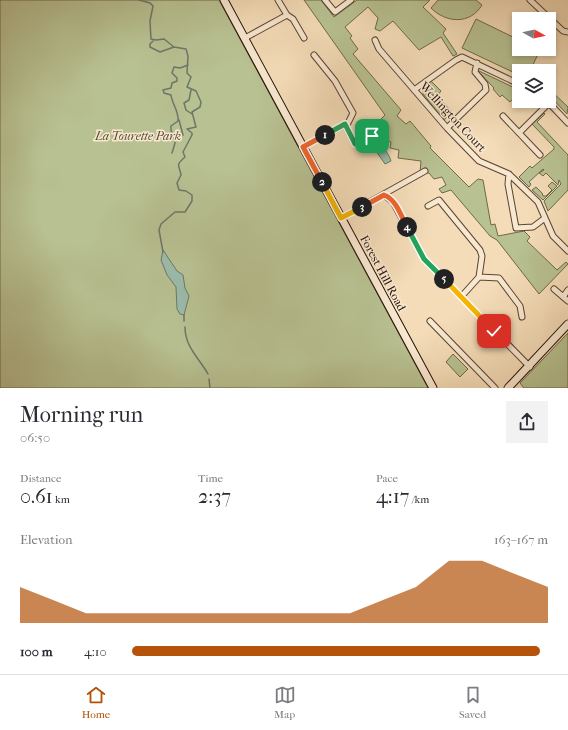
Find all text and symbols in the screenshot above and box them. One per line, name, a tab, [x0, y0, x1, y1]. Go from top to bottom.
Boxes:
north arrow	[512, 12, 556, 56]
map controls	[512, 12, 556, 108]
button: layers	[512, 64, 556, 108]
street label: Wellington Court	[416, 78, 490, 155]
pin	[355, 119, 389, 153]
pin: 1	[315, 125, 335, 145]
icon: arrive	[361, 125, 383, 147]
text: 1	[323, 128, 327, 141]
park label: La Tourette Park	[94, 129, 181, 143]
pin: 2	[312, 172, 332, 192]
text: 2	[319, 175, 325, 188]
pin: 3	[352, 197, 372, 217]
text: 3	[360, 200, 364, 213]
pin: 4	[397, 217, 417, 237]
text: 4	[404, 220, 410, 233]
street label: Forest Hill Road	[357, 233, 409, 314]
pin: 5	[434, 269, 454, 289]
text: 5	[442, 272, 446, 285]
pin	[477, 314, 511, 348]
icon: check	[483, 320, 505, 342]
button: share	[506, 401, 548, 443]
text: Morning run	[20, 402, 143, 428]
text: 06:50	[20, 430, 50, 445]
text: Distance	[20, 472, 61, 485]
text: Time	[198, 472, 223, 485]
text: Pace	[376, 472, 398, 485]
text: 0.61	[20, 485, 53, 508]
text: 2:37	[198, 485, 231, 508]
text: 4:17	[376, 485, 409, 508]
text: km	[53, 493, 70, 506]
text: /km	[409, 493, 429, 506]
text: Elevation	[20, 532, 73, 547]
text: 163–167 m	[494, 532, 548, 547]
text: 100 m	[20, 644, 53, 659]
text: 4:10	[84, 644, 107, 659]
tab: Home	[82, 684, 110, 721]
tab: Map	[274, 684, 296, 721]
tab: Saved	[459, 684, 486, 721]

